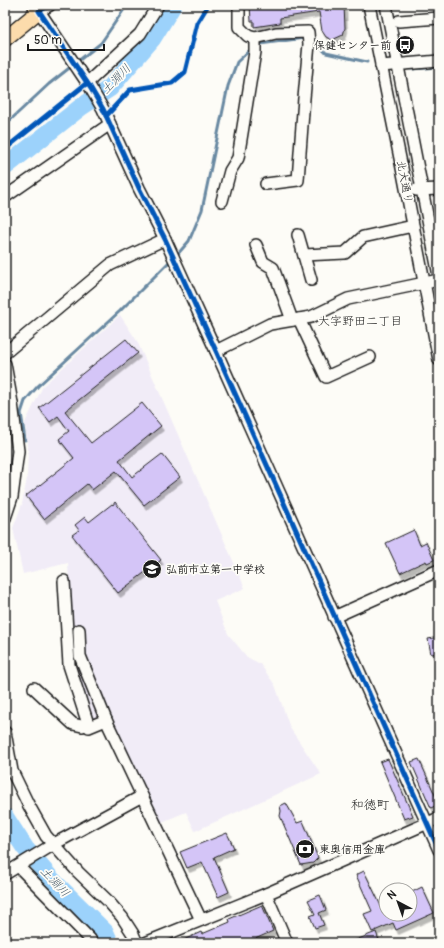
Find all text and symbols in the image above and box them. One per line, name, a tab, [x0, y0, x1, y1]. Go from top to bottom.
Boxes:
scale bar	[28, 26, 104, 52]
text: 50 m	[34, 33, 62, 48]
bus stop icon: 保健センター前	[394, 34, 416, 56]
place label: 保健センター前	[314, 39, 391, 52]
water label: 土淵川	[98, 61, 134, 98]
street label: 北大通り	[394, 159, 415, 205]
district label: 大字野田二丁目	[318, 314, 402, 329]
school or university icon: 弘前市立第一中学校	[141, 558, 163, 580]
place label: 弘前市立第一中学校	[166, 563, 265, 576]
district label: 和徳町	[350, 797, 390, 813]
bank icon: 東奥信用金庫	[294, 838, 316, 860]
place label: 東奥信用金庫	[319, 843, 385, 856]
water label: 土淵川	[37, 864, 72, 901]
north arrow	[378, 882, 418, 922]
text: N	[385, 887, 399, 902]

